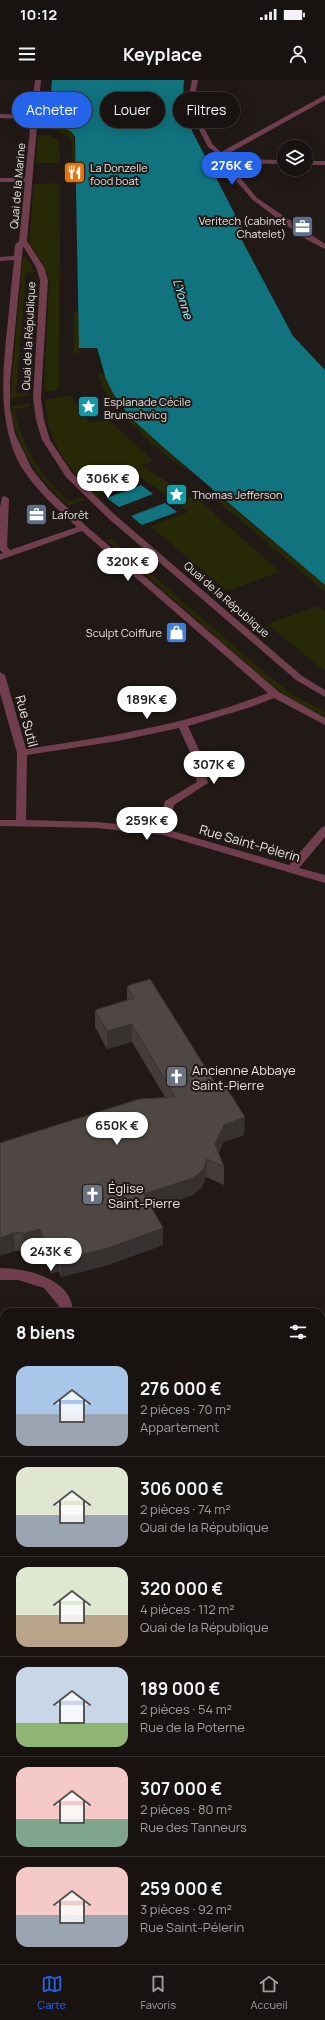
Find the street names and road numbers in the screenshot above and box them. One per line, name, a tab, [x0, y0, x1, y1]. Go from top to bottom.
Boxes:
street label: Quai de la Marine	[6, 142, 28, 230]
street label: Quai de la République	[18, 281, 38, 391]
street label: Quai de la République	[181, 558, 273, 641]
street label: Rue Sutil	[11, 693, 43, 749]
street label: Rue Saint-Pélerin	[197, 820, 303, 866]

